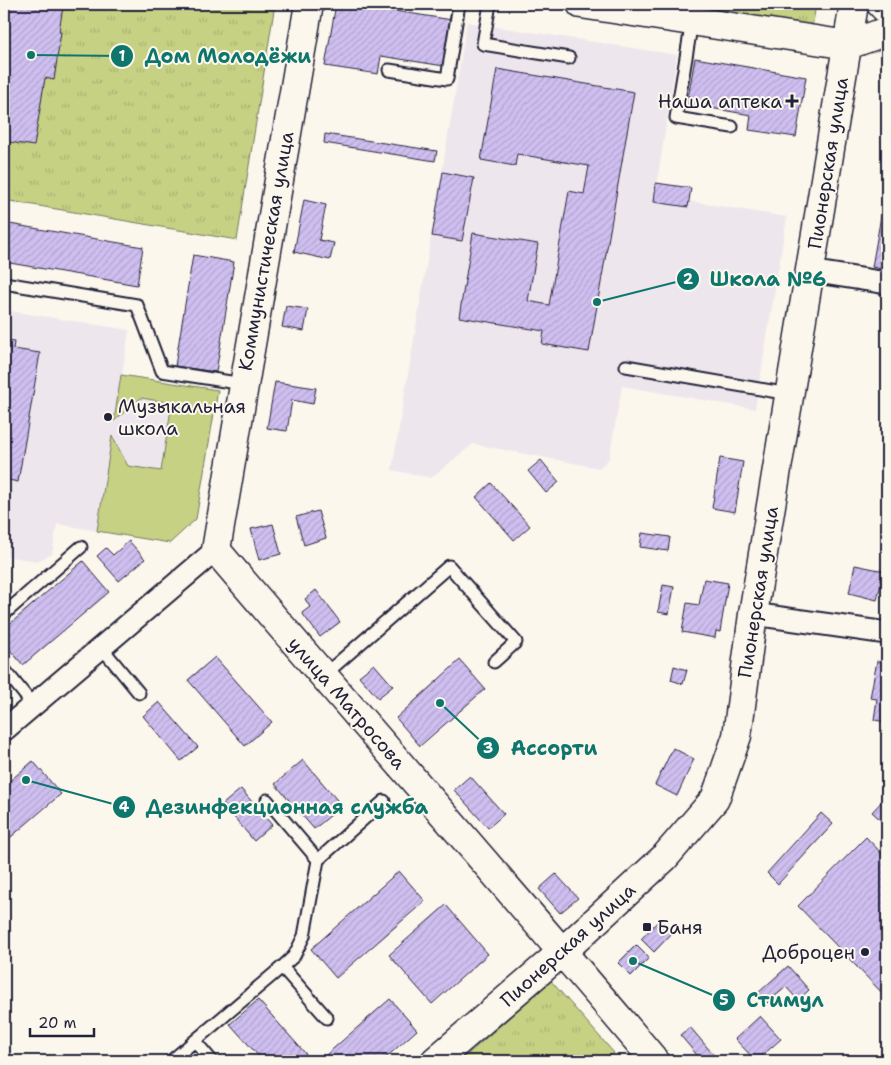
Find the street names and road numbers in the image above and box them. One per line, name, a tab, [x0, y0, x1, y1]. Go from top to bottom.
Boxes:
street label: Пионерская улица	[802, 75, 854, 251]
street label: Коммунистическая улица	[233, 129, 299, 373]
street label: Пионерская улица	[732, 504, 784, 680]
street label: улица Матросова	[283, 632, 412, 775]
street label: Пионерская улица	[495, 877, 641, 1012]

